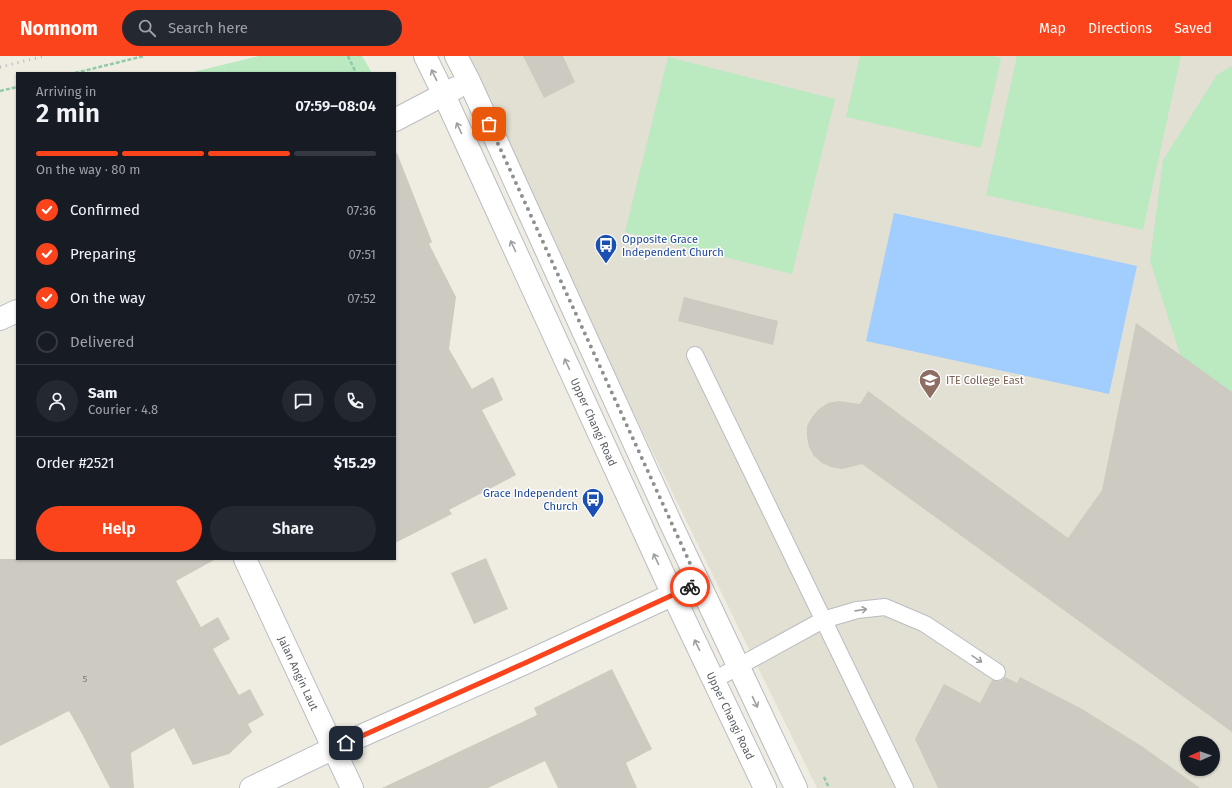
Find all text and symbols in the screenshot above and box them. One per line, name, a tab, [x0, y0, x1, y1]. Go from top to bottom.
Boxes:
search box	[122, 10, 402, 46]
text: Nomnom	[20, 17, 98, 40]
icon: search	[136, 17, 158, 39]
text: Search here	[168, 19, 248, 37]
text: Map	[1039, 20, 1066, 37]
text: Directions	[1088, 20, 1152, 37]
text: Saved	[1174, 20, 1212, 37]
one-way arrow	[430, 70, 437, 82]
text: Arriving in	[36, 84, 96, 99]
text: 07:59–08:04	[295, 97, 376, 115]
text: 2 min	[36, 98, 100, 129]
pin	[472, 107, 506, 141]
icon: bag	[478, 113, 500, 135]
one-way arrow	[455, 122, 462, 134]
text: On the way · 80 m	[36, 162, 140, 177]
icon: check	[36, 199, 58, 221]
text: Confirmed	[70, 201, 140, 219]
text: 07:36	[347, 203, 376, 218]
bus stop icon: Opposite Grace Independent Church	[593, 232, 619, 265]
place label: Opposite Grace Independent Church	[622, 233, 724, 259]
one-way arrow	[509, 241, 516, 253]
icon: check	[36, 243, 58, 265]
text: Preparing	[70, 245, 135, 263]
text: 07:51	[349, 247, 376, 262]
icon: check	[36, 287, 58, 309]
text: On the way	[70, 289, 145, 307]
text: 07:52	[347, 291, 376, 306]
text: Delivered	[70, 333, 134, 351]
one-way arrow	[563, 359, 570, 371]
school or university icon: ITE College East	[917, 367, 943, 400]
place label: ITE College East	[946, 374, 1024, 387]
street label: Upper Changi Road	[567, 376, 619, 468]
button: person	[36, 380, 78, 422]
button: chat	[282, 380, 324, 422]
button: phone	[334, 380, 376, 422]
text: Sam	[88, 384, 117, 402]
text: Courier · 4.8	[88, 402, 158, 417]
text: Order #2521	[36, 454, 115, 472]
text: $15.29	[334, 454, 376, 472]
bus stop icon: Grace Independent Church	[580, 486, 606, 519]
place label: Grace Independent Church	[483, 487, 578, 513]
button: Help	[36, 506, 202, 552]
button: Share	[210, 506, 376, 552]
one-way arrow	[652, 553, 659, 565]
courier	[670, 567, 710, 607]
icon: bike	[679, 576, 701, 598]
one-way arrow	[854, 606, 867, 614]
street label: Jalan Angin Laut	[275, 634, 321, 713]
one-way arrow	[693, 640, 700, 652]
one-way arrow	[971, 655, 982, 663]
street label: Upper Changi Road	[704, 670, 757, 762]
house number: 5	[83, 674, 88, 684]
one-way arrow	[752, 695, 759, 707]
pin	[329, 726, 363, 760]
icon: home	[335, 732, 357, 754]
north arrow	[1180, 736, 1220, 776]
map controls	[1180, 736, 1220, 776]

